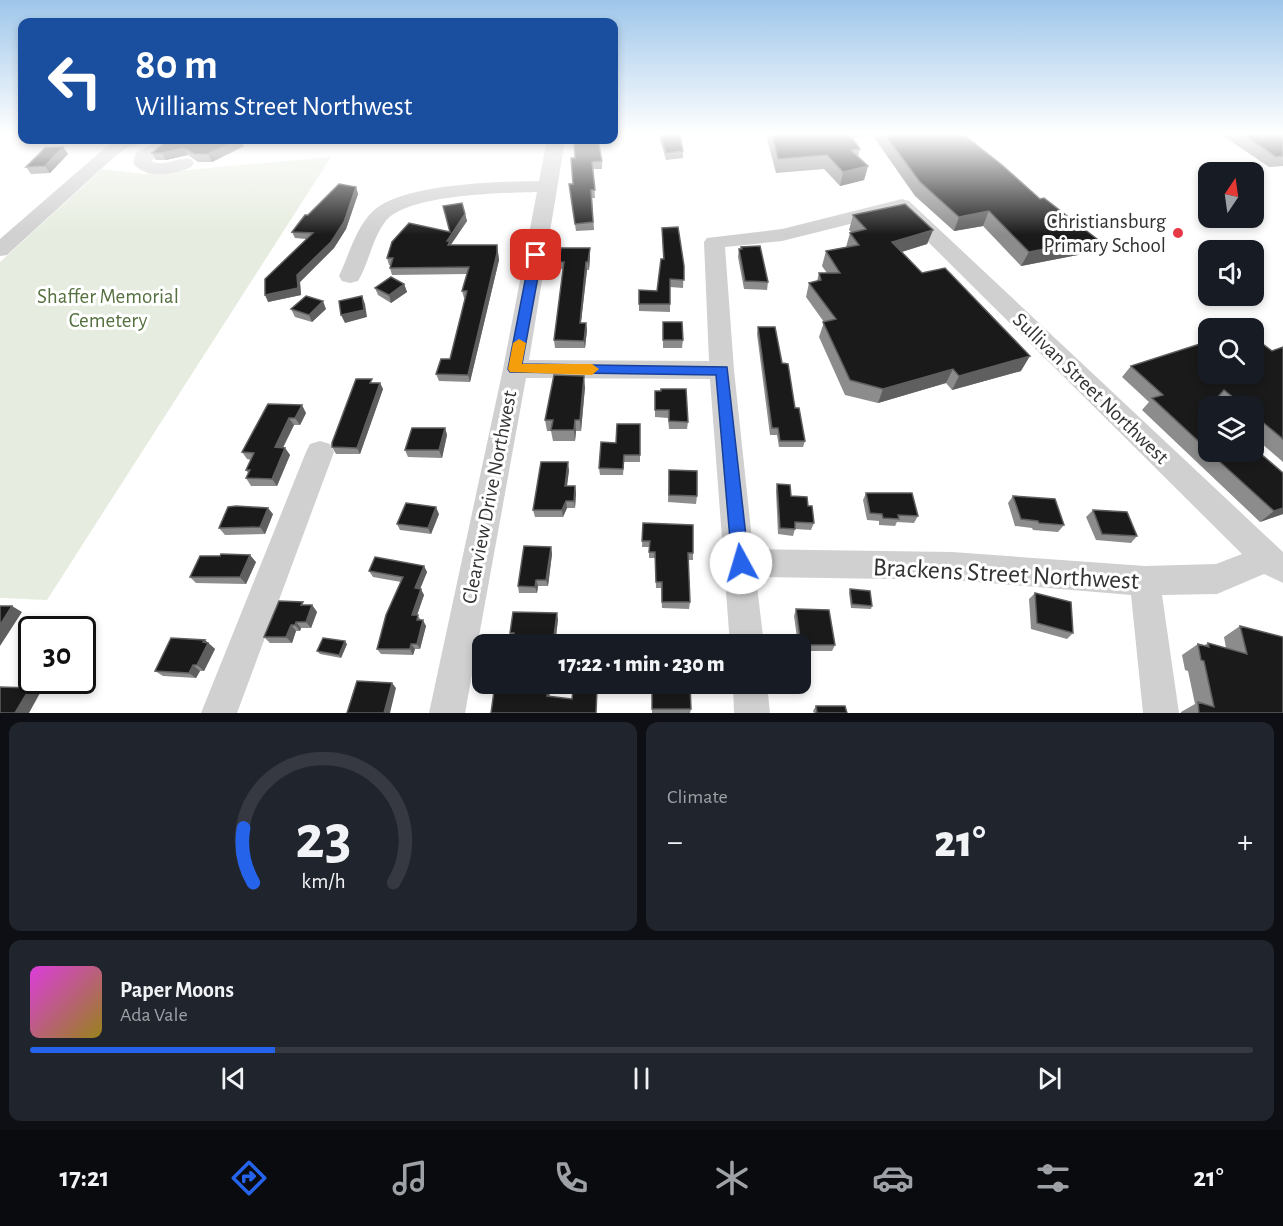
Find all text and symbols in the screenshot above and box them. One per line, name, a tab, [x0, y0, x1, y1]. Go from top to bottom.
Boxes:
icon: left	[36, 42, 114, 120]
text: 80 m	[135, 44, 218, 86]
text: Williams Street Northwest	[135, 93, 412, 120]
north arrow	[1198, 162, 1264, 228]
map controls	[1198, 162, 1264, 462]
place label: Christiansburg Primary School	[1043, 211, 1167, 256]
marker: Christiansburg Primary School	[1171, 226, 1185, 240]
pin	[510, 229, 561, 280]
icon: arrive	[519, 238, 552, 271]
button: sound	[1198, 240, 1264, 306]
park label: Shaffer Memorial Cemetery	[37, 286, 179, 331]
street label: Sullivan Street Northwest	[1009, 309, 1173, 468]
button: search	[1198, 318, 1264, 384]
street label: Clearview Drive Northwest	[459, 388, 521, 605]
button: layers	[1198, 396, 1264, 462]
position arrow	[709, 531, 773, 595]
street label: Brackens Street Northwest	[872, 554, 1140, 594]
speed limit sign: 30	[18, 616, 96, 694]
text: 17:22 · 1 min · 230 m	[558, 653, 725, 675]
text: Climate	[667, 787, 728, 807]
text: 23	[295, 807, 351, 869]
text: 21°	[934, 820, 986, 865]
text: −	[667, 826, 683, 859]
text: +	[1237, 826, 1253, 859]
text: km/h	[301, 872, 345, 893]
text: Paper Moons	[120, 979, 234, 1001]
text: Ada Vale	[120, 1005, 188, 1025]
icon: previous	[217, 1062, 250, 1095]
icon: pause	[625, 1062, 658, 1095]
icon: next	[1033, 1062, 1066, 1095]
icon: directions	[228, 1157, 270, 1199]
icon: music	[389, 1157, 431, 1199]
icon: phone	[550, 1157, 592, 1199]
icon: climate	[711, 1157, 753, 1199]
icon: car	[872, 1157, 914, 1199]
icon: filters	[1032, 1157, 1074, 1199]
text: 17:21	[59, 1164, 109, 1191]
text: 21°	[1193, 1164, 1224, 1191]

